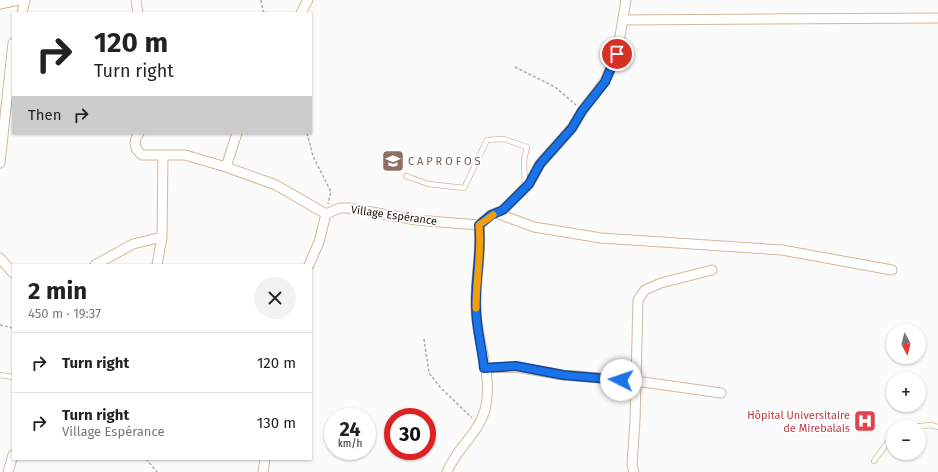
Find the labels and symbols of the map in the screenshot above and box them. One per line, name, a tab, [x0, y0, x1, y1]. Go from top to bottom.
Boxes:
pin	[600, 37, 634, 71]
school or university icon: C A P R O F O S	[380, 148, 406, 174]
place label: C A P R O F O S	[408, 155, 481, 168]
street label: Village Espérance	[350, 203, 438, 228]
north arrow	[886, 324, 926, 364]
position arrow	[600, 359, 642, 401]
speed limit sign: 30	[384, 408, 436, 460]
hospital icon: Hôpital Universitaire de Mirebalais	[852, 408, 878, 434]
place label: Hôpital Universitaire de Mirebalais	[747, 409, 850, 435]

